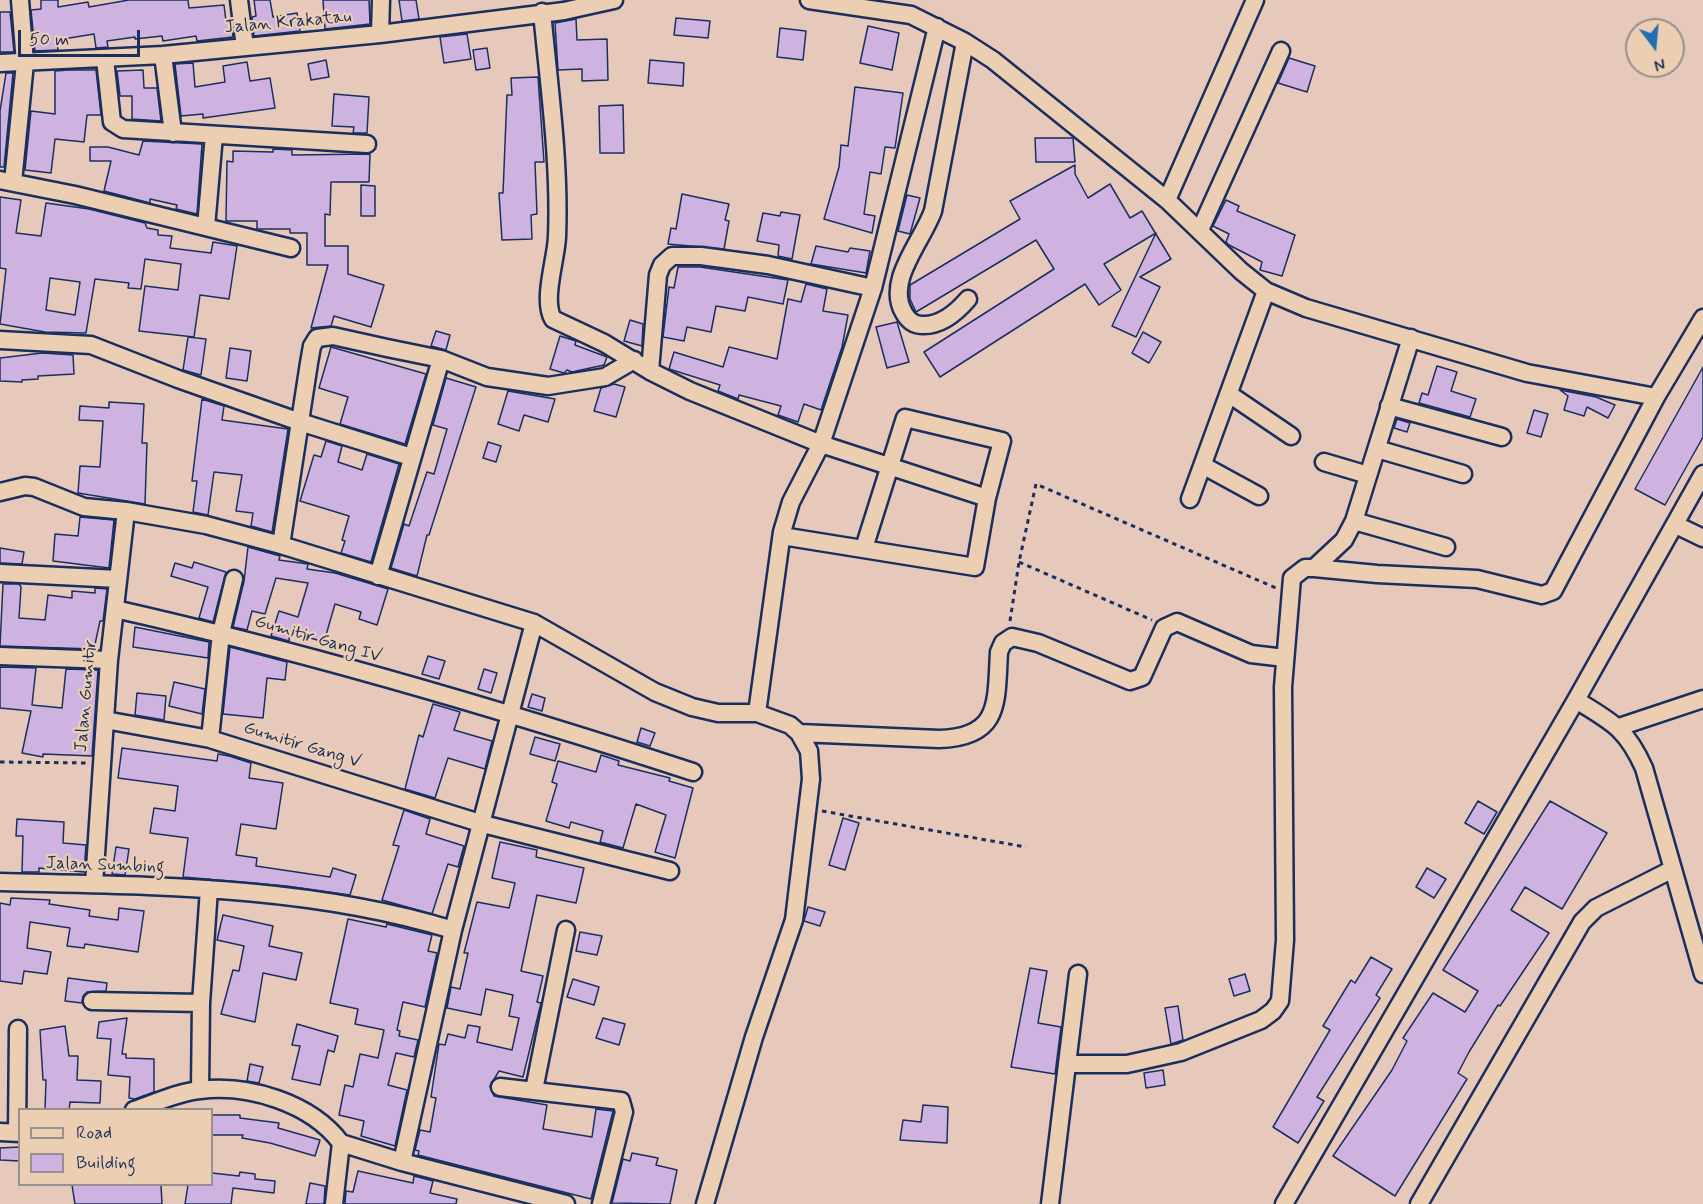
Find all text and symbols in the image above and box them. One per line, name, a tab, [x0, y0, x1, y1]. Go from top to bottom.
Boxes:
street label: Jalan Krakatau	[224, 7, 352, 39]
scale bar	[21, 18, 142, 56]
north arrow	[1625, 18, 1685, 78]
text: 50 m	[29, 28, 69, 52]
text: N	[1652, 52, 1668, 75]
street label: Gumitir Gang IV	[252, 612, 384, 668]
street label: Jalan Gumitir	[71, 639, 103, 753]
street label: Gumitir Gang V	[241, 718, 363, 774]
street label: Jalan Sumbing	[45, 853, 165, 879]
legend	[18, 1108, 213, 1186]
text: Road	[76, 1121, 112, 1145]
text: Building	[76, 1151, 136, 1175]

